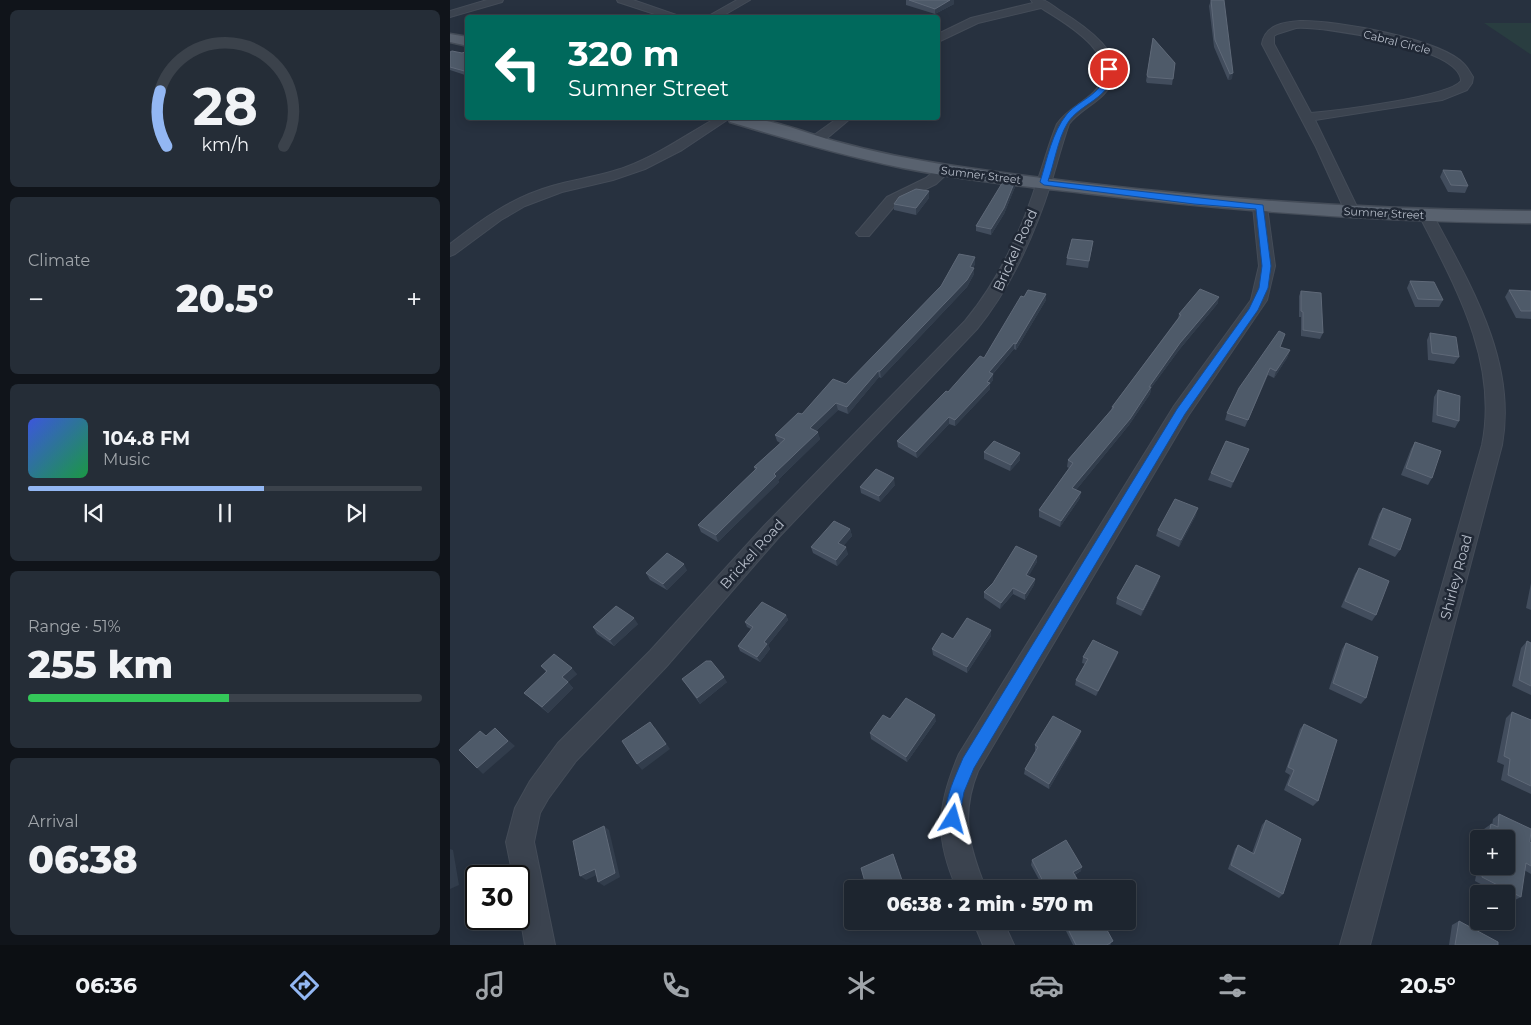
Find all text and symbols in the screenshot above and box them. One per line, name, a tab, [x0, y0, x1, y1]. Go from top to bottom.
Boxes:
street label: Cabral Circle	[1362, 27, 1432, 57]
text: 320 m	[568, 32, 680, 75]
icon: left	[485, 35, 550, 100]
pin	[1088, 48, 1130, 90]
icon: arrive	[1095, 55, 1123, 83]
text: 28	[192, 75, 258, 138]
text: Sumner Street	[568, 75, 729, 102]
text: km/h	[201, 134, 249, 155]
street label: Sumner Street	[940, 163, 1022, 187]
street label: Sumner Street	[1343, 204, 1425, 222]
street label: Brickel Road	[989, 206, 1041, 294]
text: Climate	[28, 251, 90, 270]
text: 20.5°	[176, 275, 274, 322]
text: −	[28, 282, 44, 316]
text: +	[406, 282, 422, 316]
text: 104.8 FM	[103, 427, 190, 450]
text: Music	[103, 450, 150, 469]
icon: previous	[80, 499, 108, 527]
icon: pause	[211, 499, 239, 527]
icon: next	[342, 499, 370, 527]
street label: Brickel Road	[716, 515, 788, 593]
street label: Shirley Road	[1436, 532, 1476, 622]
text: Range · 51%	[28, 617, 121, 636]
text: 255 km	[28, 641, 173, 688]
position arrow	[926, 792, 978, 844]
text: Arrival	[28, 812, 78, 831]
map controls	[1470, 830, 1515, 930]
button: +	[1470, 830, 1515, 875]
text: 06:38	[28, 836, 138, 883]
speed limit sign: 30	[465, 865, 530, 930]
button: −	[1470, 885, 1515, 930]
text: 06:38 · 2 min · 570 m	[887, 893, 1093, 916]
icon: directions	[287, 968, 322, 1003]
icon: music	[473, 968, 508, 1003]
icon: phone	[658, 968, 693, 1003]
icon: climate	[844, 968, 879, 1003]
icon: car	[1029, 968, 1064, 1003]
icon: filters	[1215, 968, 1250, 1003]
text: 06:36	[75, 972, 137, 999]
text: 20.5°	[1400, 972, 1456, 999]

